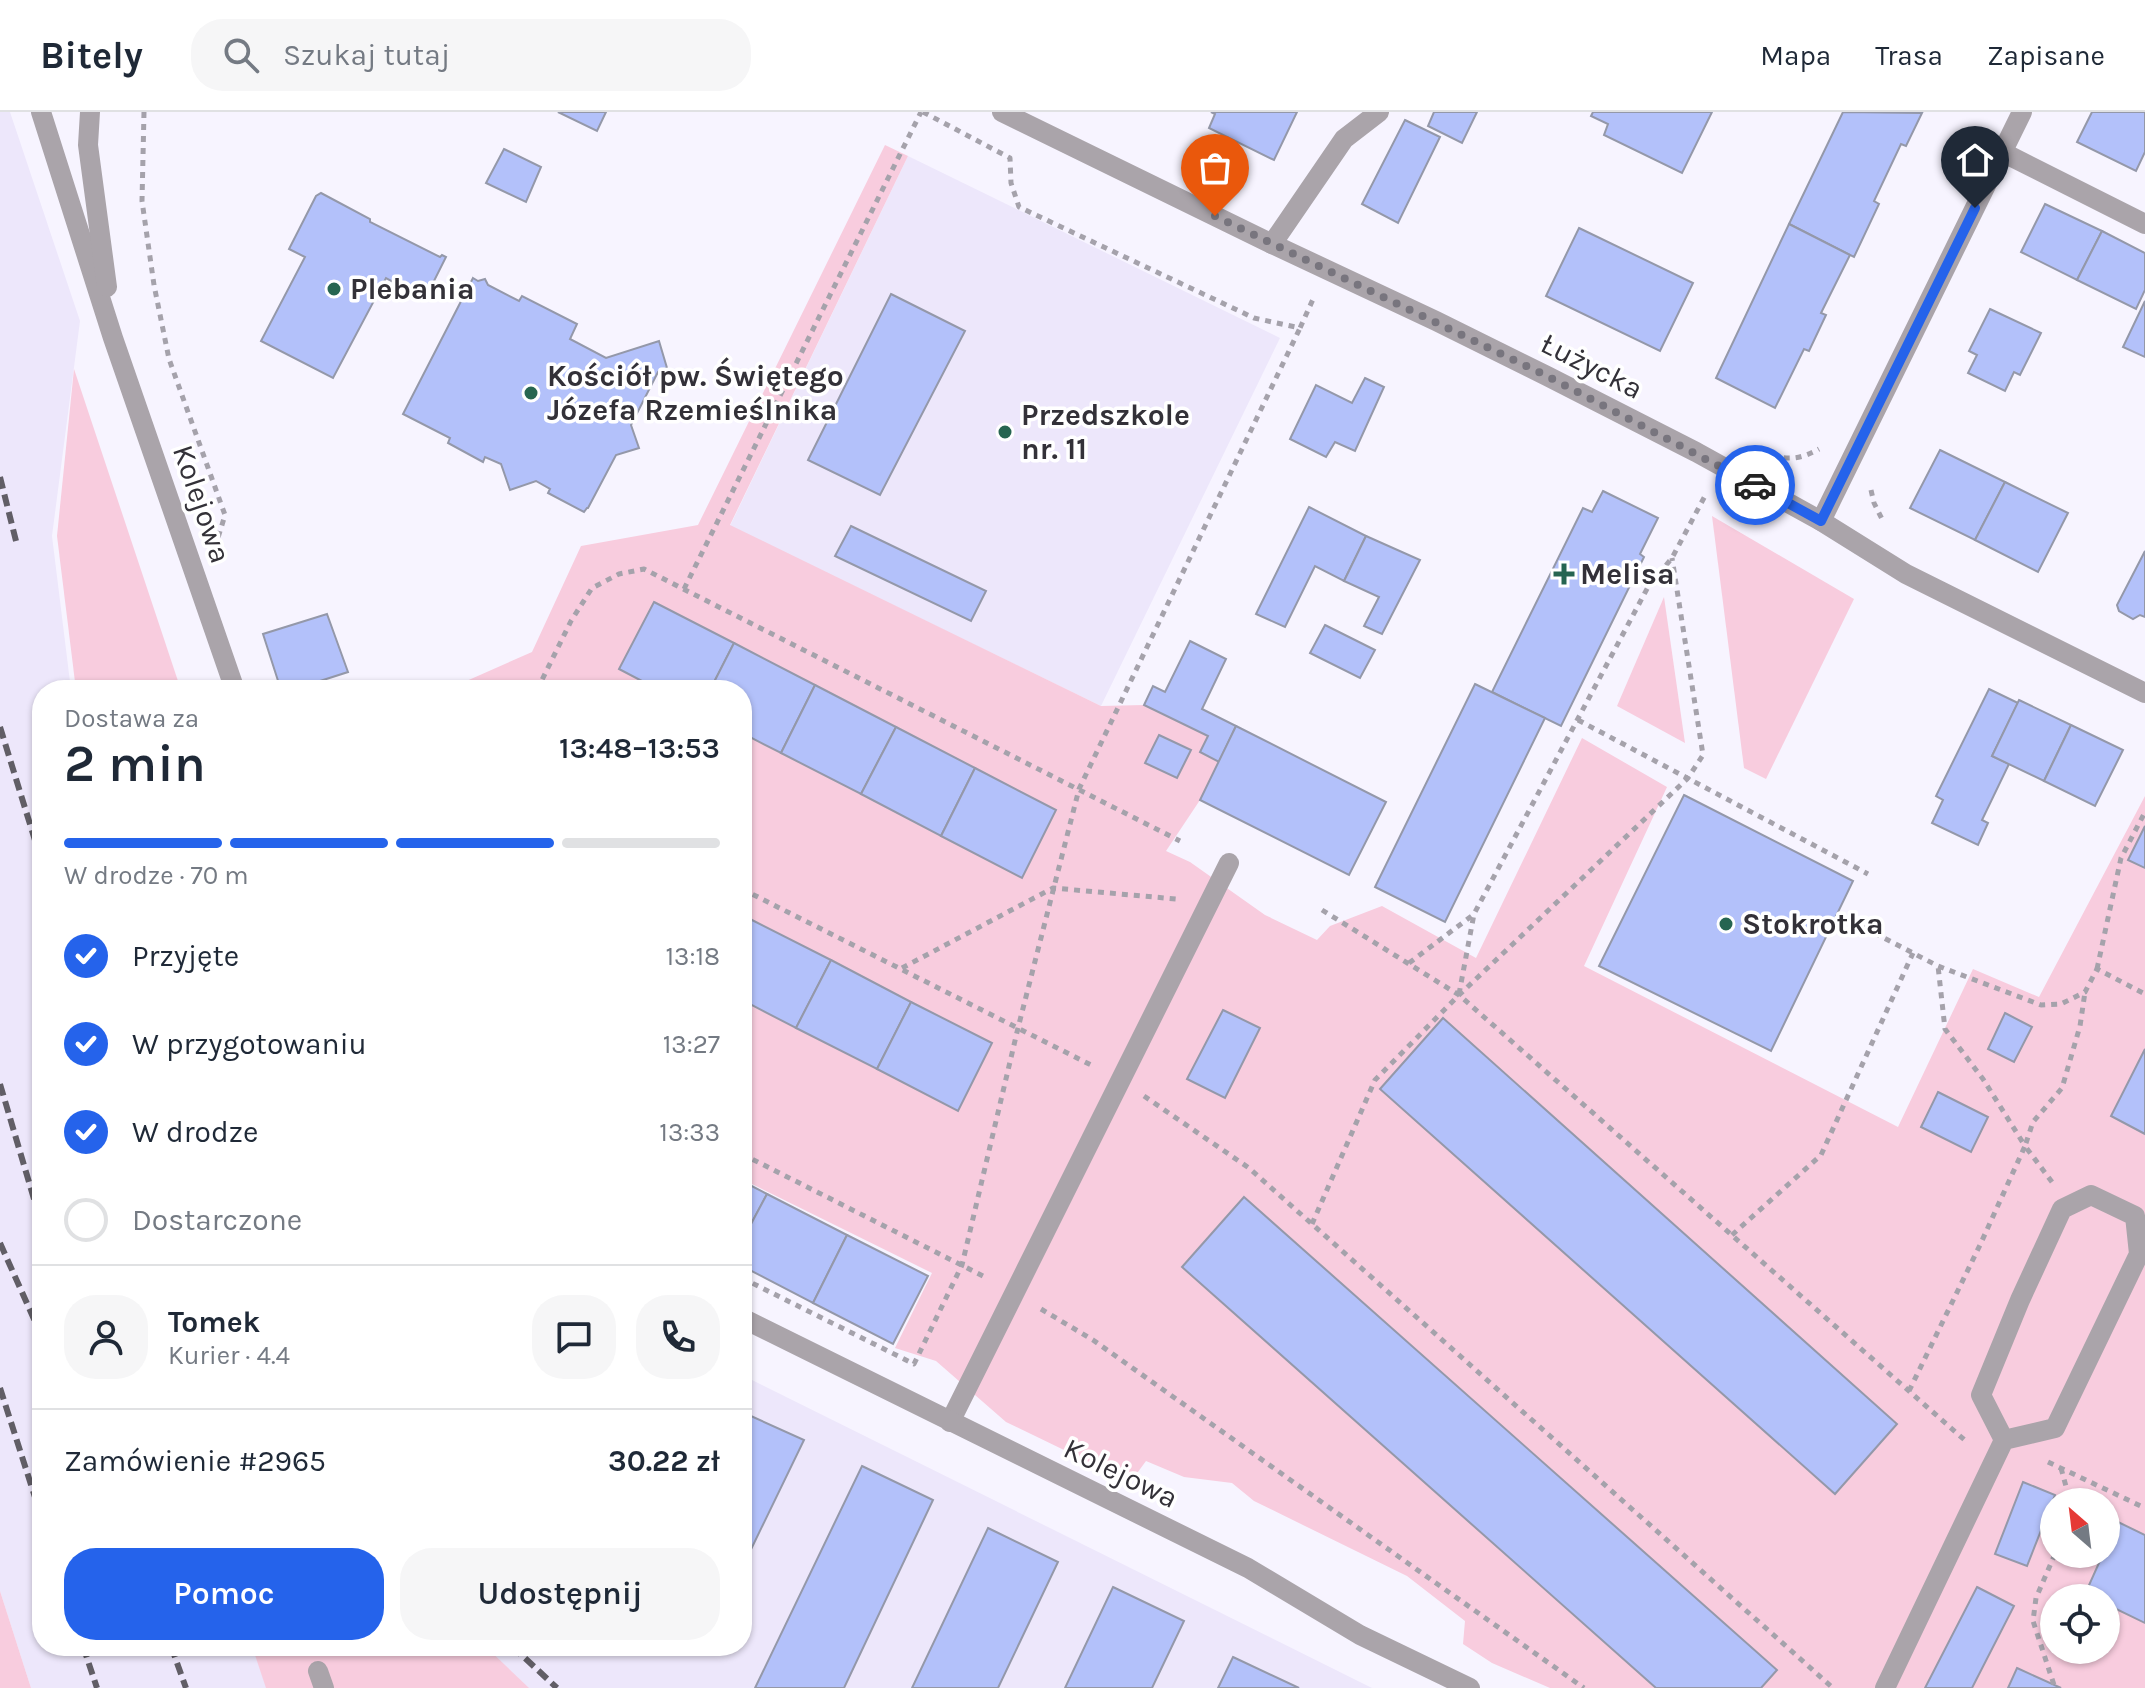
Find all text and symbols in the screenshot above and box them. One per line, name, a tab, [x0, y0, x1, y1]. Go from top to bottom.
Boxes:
search box	[191, 19, 751, 91]
text: Bitely	[40, 33, 143, 78]
icon: search	[219, 33, 263, 77]
text: Szukaj tutaj	[283, 37, 450, 73]
text: Mapa	[1760, 39, 1831, 72]
text: Trasa	[1875, 39, 1943, 72]
text: Zapisane	[1987, 39, 2105, 72]
pin	[1941, 126, 2009, 208]
pin	[1181, 134, 1249, 216]
icon: home	[1953, 138, 1997, 182]
icon: bag	[1193, 146, 1237, 190]
place label: Plebania	[350, 271, 475, 307]
marker: Plebania	[325, 280, 343, 298]
street label: Łużycka	[1535, 325, 1649, 407]
place label: Kościół pw. Świętego Józefa Rzemieślnika	[547, 357, 844, 428]
marker: Kościół pw. Świętego Józefa Rzemieślnika	[522, 384, 540, 402]
place label: Przedszkole nr. 11	[1021, 397, 1190, 467]
marker: Przedszkole nr. 11	[996, 423, 1014, 441]
street label: Kolejowa	[165, 440, 239, 568]
courier	[1715, 445, 1795, 525]
icon: car	[1733, 463, 1777, 507]
place label: Melisa	[1580, 556, 1675, 592]
marker: Melisa	[1555, 565, 1573, 583]
text: Dostawa za	[64, 703, 199, 734]
text: 13:48–13:53	[559, 730, 720, 766]
text: 2 min	[64, 733, 206, 794]
text: W drodze · 70 m	[64, 860, 249, 891]
place label: Stokrotka	[1742, 906, 1884, 942]
marker: Stokrotka	[1717, 915, 1735, 933]
icon: check	[64, 934, 108, 978]
text: Przyjęte	[132, 938, 239, 974]
text: 13:18	[665, 941, 720, 972]
icon: check	[64, 1022, 108, 1066]
text: W przygotowaniu	[132, 1026, 367, 1062]
text: 13:27	[663, 1029, 720, 1060]
icon: check	[64, 1110, 108, 1154]
text: W drodze	[132, 1114, 258, 1150]
text: 13:33	[659, 1117, 720, 1148]
text: Dostarczone	[132, 1202, 302, 1238]
button: person	[64, 1295, 148, 1379]
button: chat	[532, 1295, 616, 1379]
button: phone	[636, 1295, 720, 1379]
text: Tomek	[168, 1304, 260, 1340]
text: Kurier · 4.4	[168, 1340, 290, 1371]
street label: Kolejowa	[1058, 1430, 1184, 1516]
text: Zamówienie #2965	[64, 1443, 326, 1479]
text: 30.22 zł	[608, 1443, 720, 1479]
north arrow	[2040, 1488, 2120, 1568]
map controls	[2040, 1488, 2120, 1664]
button: Pomoc	[64, 1548, 384, 1640]
button: Udostępnij	[400, 1548, 720, 1640]
button: locate	[2040, 1584, 2120, 1664]

